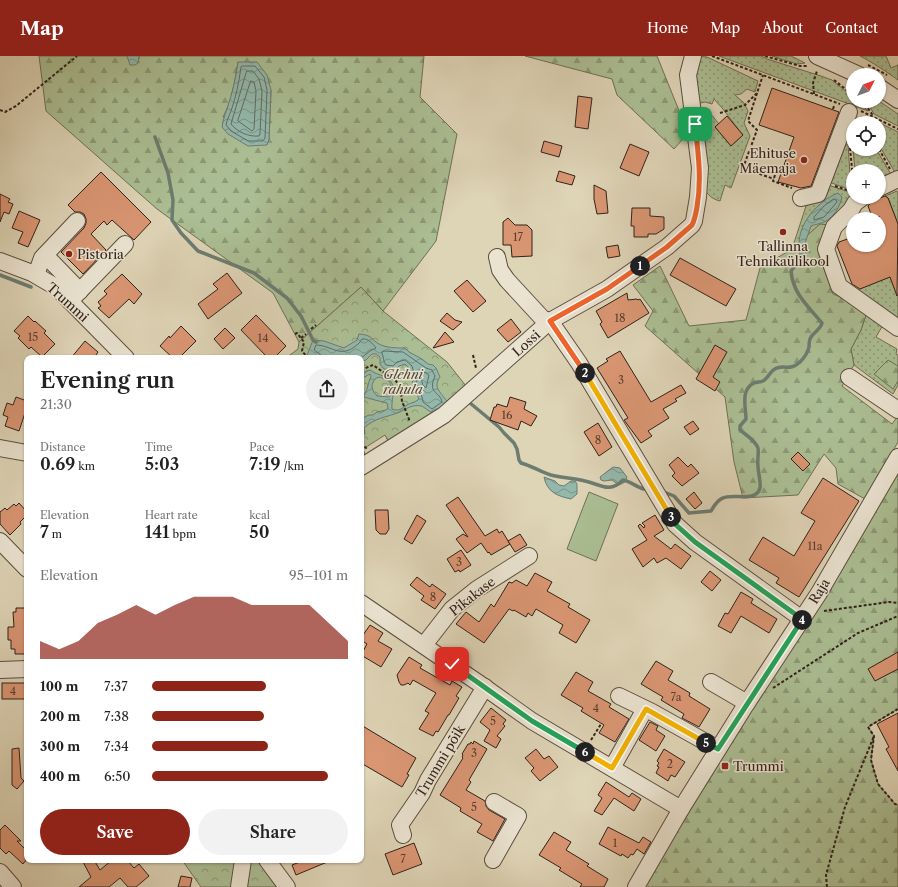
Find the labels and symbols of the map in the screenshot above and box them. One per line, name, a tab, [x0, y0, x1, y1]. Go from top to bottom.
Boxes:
north arrow	[846, 68, 886, 108]
pin	[678, 107, 712, 141]
place label: Ehituse Mäemaja	[739, 145, 796, 176]
marker: Ehituse Mäemaja	[799, 155, 809, 165]
marker: Tallinna Tehnikaülikool	[778, 227, 788, 237]
house number: 17	[513, 230, 524, 244]
place label: Tallinna Tehnikaülikool	[737, 238, 829, 269]
place label: Pistoria	[77, 246, 124, 262]
marker: Pistoria	[64, 249, 74, 259]
pin: 1	[630, 256, 650, 276]
street label: Trummi	[44, 279, 92, 325]
house number: 18	[614, 311, 626, 325]
street label: Lossi	[509, 326, 543, 360]
house number: 15	[28, 330, 38, 344]
house number: 14	[258, 331, 268, 345]
pin: 2	[575, 363, 595, 383]
park label: Glehni rahula	[382, 366, 424, 397]
house number: 3	[618, 373, 624, 387]
house number: 16	[501, 408, 513, 422]
house number: 8	[595, 433, 601, 447]
pin: 3	[661, 507, 681, 527]
house number: 11a	[807, 539, 823, 553]
house number: 3	[456, 555, 462, 569]
street label: Pikakase	[446, 573, 498, 619]
street label: Raja	[805, 575, 833, 607]
house number: 8	[430, 590, 436, 604]
pin: 4	[792, 610, 812, 630]
pin	[435, 647, 469, 681]
house number: 4	[10, 684, 16, 698]
house number: 7a	[670, 690, 682, 704]
house number: 4	[593, 701, 599, 715]
house number: 5	[490, 714, 496, 728]
street label: Trummi põik	[412, 722, 468, 800]
pin: 5	[696, 733, 716, 753]
pin: 6	[575, 742, 595, 762]
house number: 3	[471, 746, 477, 760]
house number: 2	[667, 757, 673, 771]
place label: Trummi	[733, 758, 784, 774]
marker: Trummi	[720, 761, 730, 771]
house number: 5	[471, 800, 477, 814]
house number: 1	[613, 836, 618, 850]
house number: 7	[400, 852, 406, 866]

